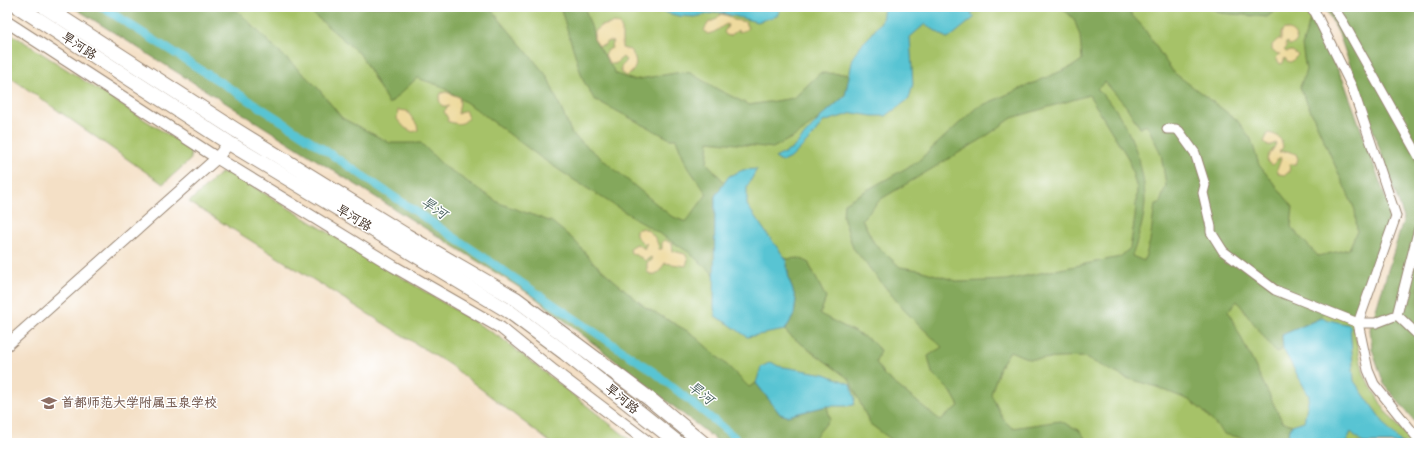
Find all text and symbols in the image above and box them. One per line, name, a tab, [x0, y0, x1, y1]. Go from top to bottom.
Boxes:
street label: 旱河路	[58, 29, 100, 63]
water label: 旱河	[418, 193, 452, 224]
street label: 旱河路	[333, 201, 375, 235]
water label: 旱河	[685, 378, 719, 410]
street label: 旱河路	[602, 381, 642, 417]
school or university icon: 首都师范大学附属玉泉学校	[40, 394, 58, 412]
place label: 首都师范大学附属玉泉学校	[61, 395, 217, 411]

